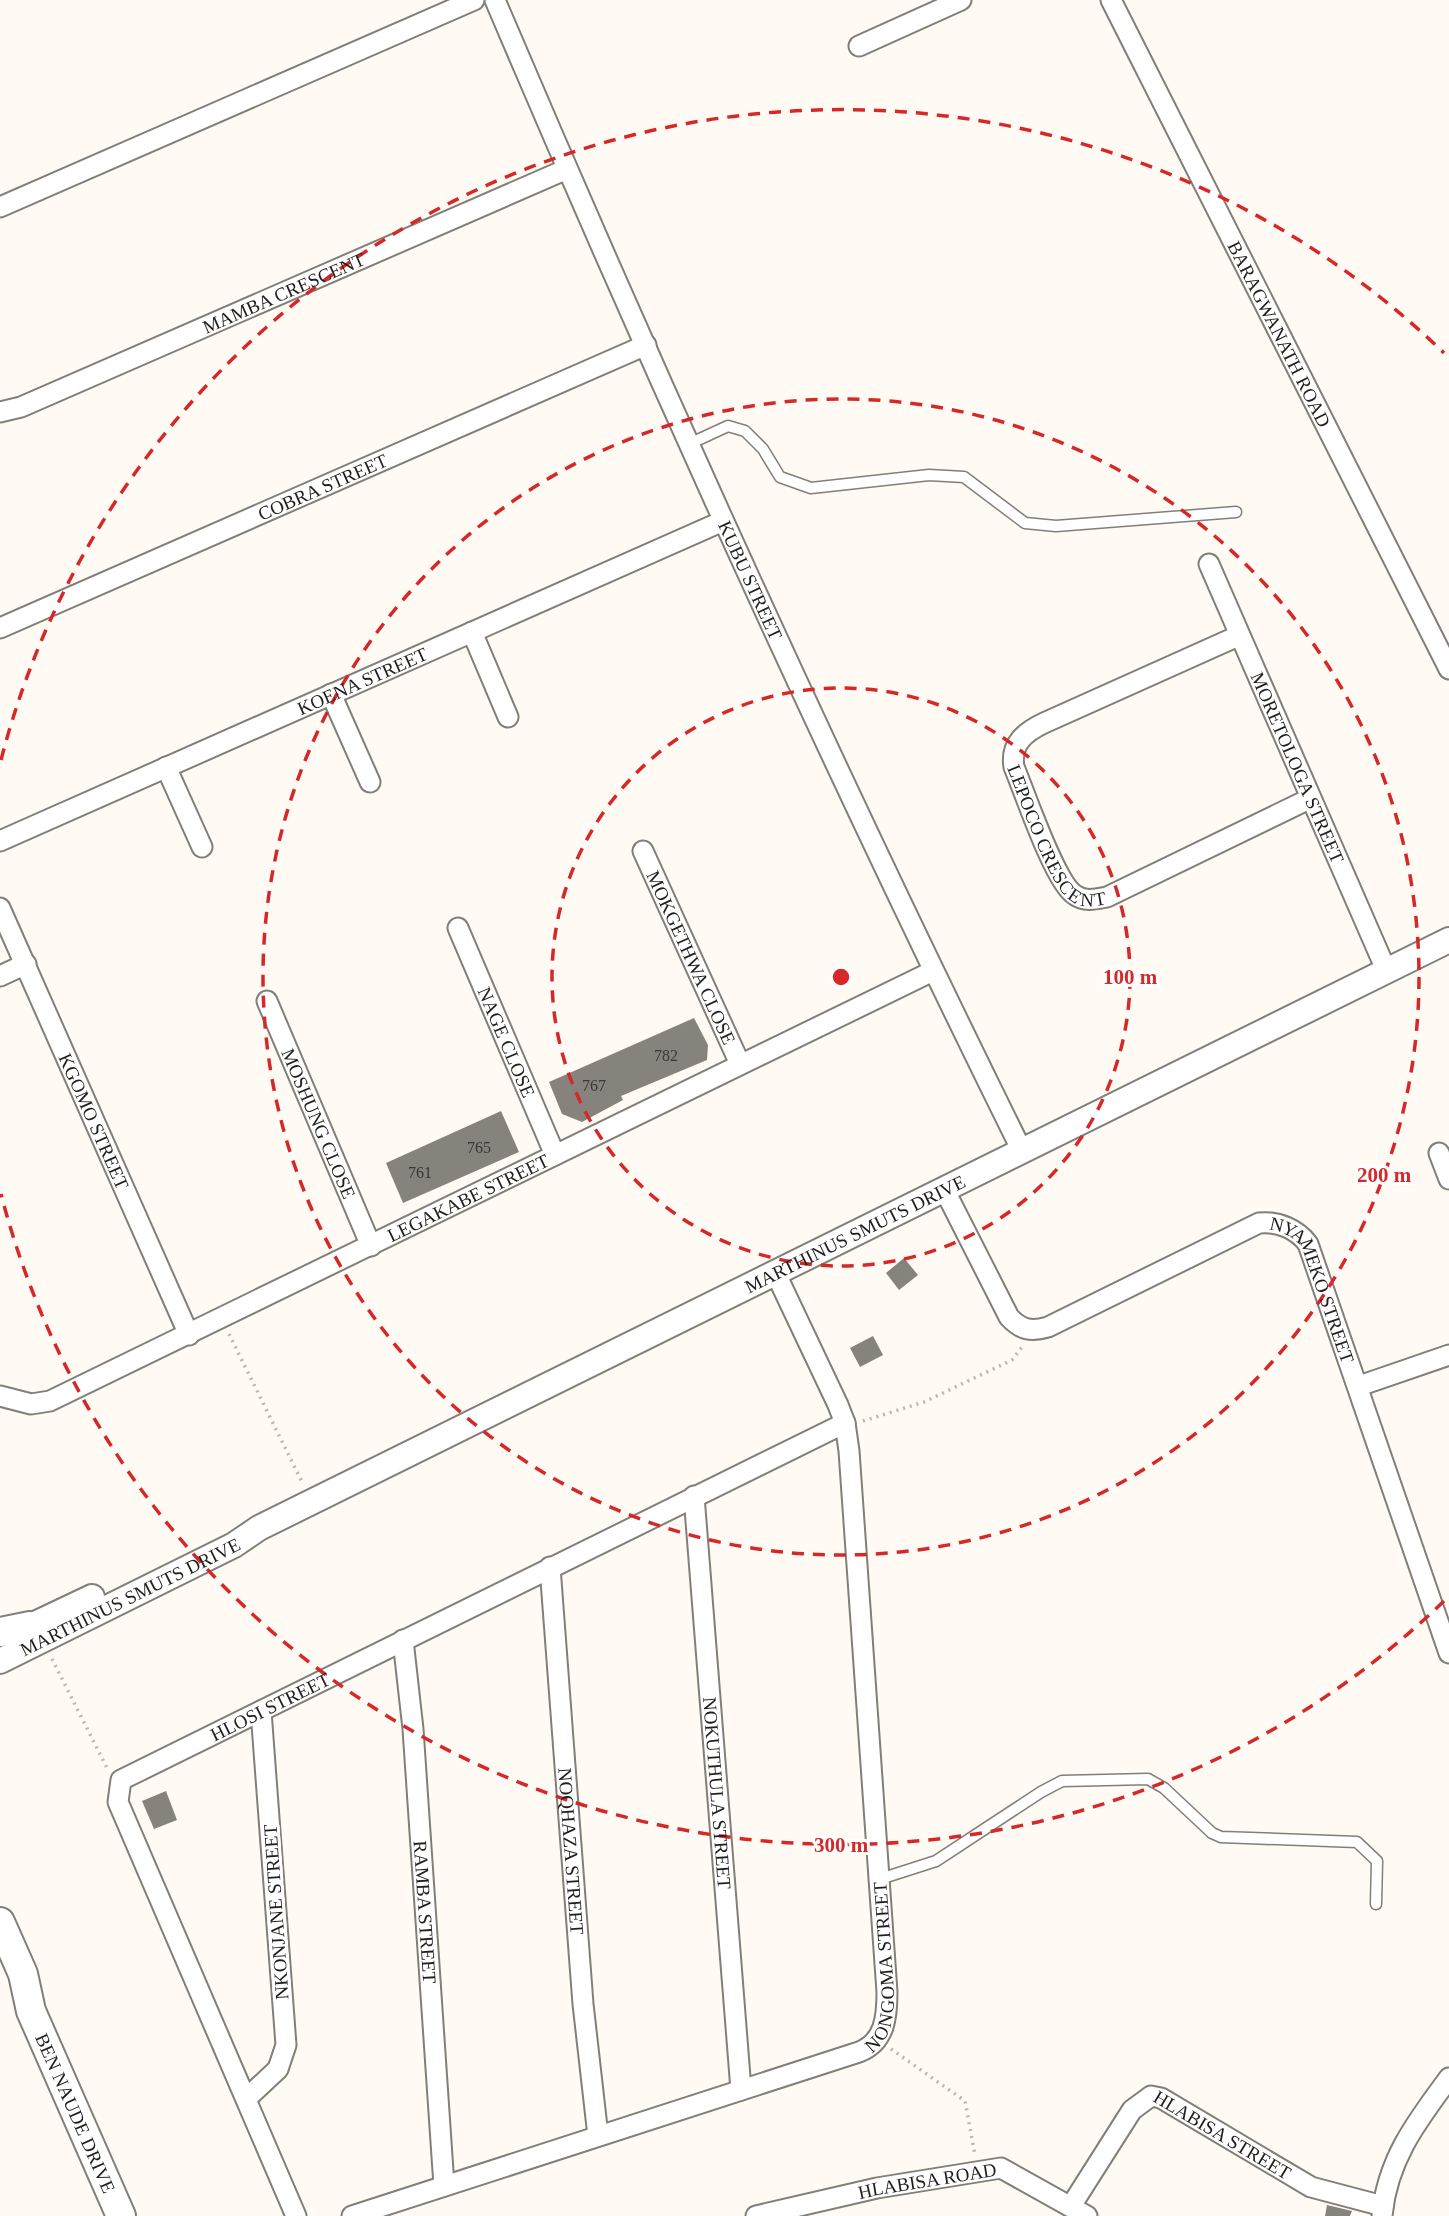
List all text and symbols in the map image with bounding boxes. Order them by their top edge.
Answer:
street label: BARAGWANATH ROAD [1224,237,1335,430]
street label: MAMBA CRESCENT [199,248,368,337]
street label: COBRA STREET [255,449,391,524]
street label: KUBU STREET [715,517,787,643]
street label: KOENA STREET [294,643,431,719]
street label: MORETOLOGA STREET [1247,669,1349,867]
street label: LEPOCO CRESCENT [1004,761,1108,910]
street label: MOKGETHWA CLOSE [643,867,740,1048]
centre of rings [829,965,853,989]
text: 100 m [1103,965,1158,989]
street label: NAGE CLOSE [474,984,540,1100]
street label: MOSHUNG CLOSE [278,1045,360,1202]
house number: 782 [654,1047,678,1064]
street label: KGOMO STREET [55,1050,134,1193]
house number: 767 [582,1077,606,1094]
house number: 765 [467,1139,491,1156]
street label: LEGAKABE STREET [384,1149,552,1246]
text: 200 m [1357,1163,1412,1187]
house number: 761 [408,1164,432,1181]
street label: MARTHINUS SMUTS DRIVE [741,1170,968,1297]
street label: NYAMEKO STREET [1268,1212,1359,1366]
street label: MARTHINUS SMUTS DRIVE [16,1533,243,1660]
street label: HLOSI STREET [207,1668,334,1745]
street label: NOKUTHULA STREET [699,1696,736,1890]
street label: NOQHAZA STREET [555,1767,588,1936]
street label: NKONJANE STREET [259,1823,293,2000]
text: 300 m [814,1833,869,1857]
street label: RAMBA STREET [410,1840,441,1985]
street label: NONGOMA STREET [860,1881,898,2056]
street label: BEN NAUDE DRIVE [32,2030,120,2196]
street label: HLABISA STREET [1150,2086,1295,2183]
street label: HLABISA ROAD [856,2158,998,2203]

